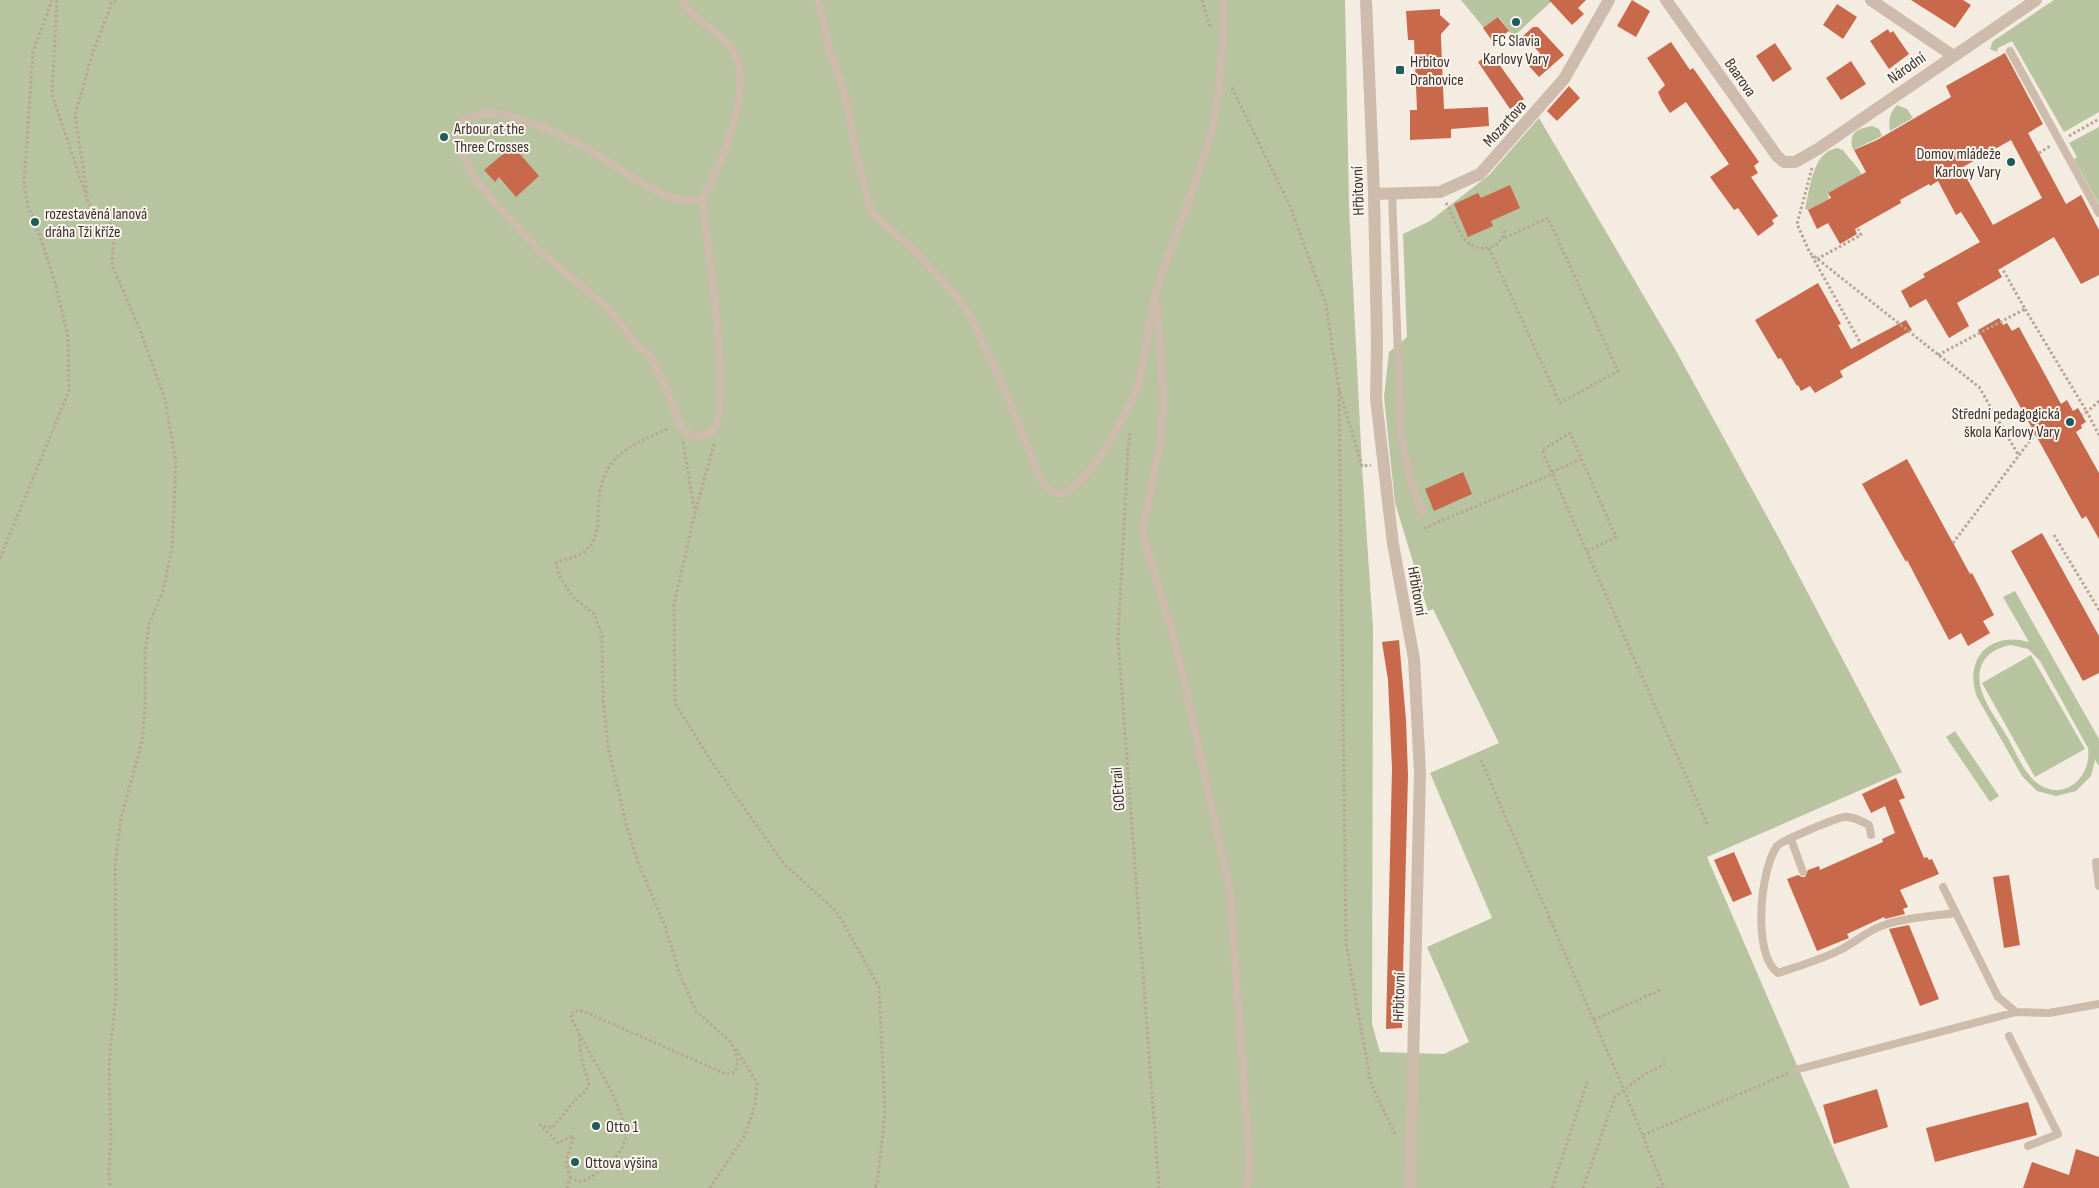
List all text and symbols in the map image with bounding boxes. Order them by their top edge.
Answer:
marker: FC Slavia Karlovy Vary [1510,16,1522,28]
place label: FC Slavia Karlovy Vary [1483,32,1549,69]
street label: Národní [1884,48,1929,88]
place label: Hřbitov Drahovice [1410,53,1464,90]
street label: Baarova [1720,55,1760,101]
marker: Hřbitov Drahovice [1394,64,1406,76]
street label: Mozartova [1479,97,1531,151]
place label: Arbour at the Three Crosses [453,120,529,157]
marker: Arbour at the Three Crosses [438,131,450,143]
place label: Domov mládeže Karlovy Vary [1917,145,2001,182]
marker: Domov mládeže Karlovy Vary [2005,156,2017,168]
street label: Hřbitovní [1348,166,1369,216]
place label: rozestavěná lanová dráha Tži kříže [45,205,147,242]
marker: rozestavěná lanová dráha Tži kříže [29,216,41,228]
place label: Střední pedagogická škola Karlovy Vary [1952,405,2060,442]
marker: Střední pedagogická škola Karlovy Vary [2064,416,2076,428]
street label: Hřbitovní [1403,565,1430,617]
street label: GOEtrail [1107,766,1130,811]
street label: Hřbitovní [1389,972,1410,1022]
place label: Otto 1 [606,1118,639,1137]
marker: Otto 1 [590,1120,602,1132]
place label: Ottova výšina [585,1154,658,1173]
marker: Ottova výšina [569,1156,581,1168]

